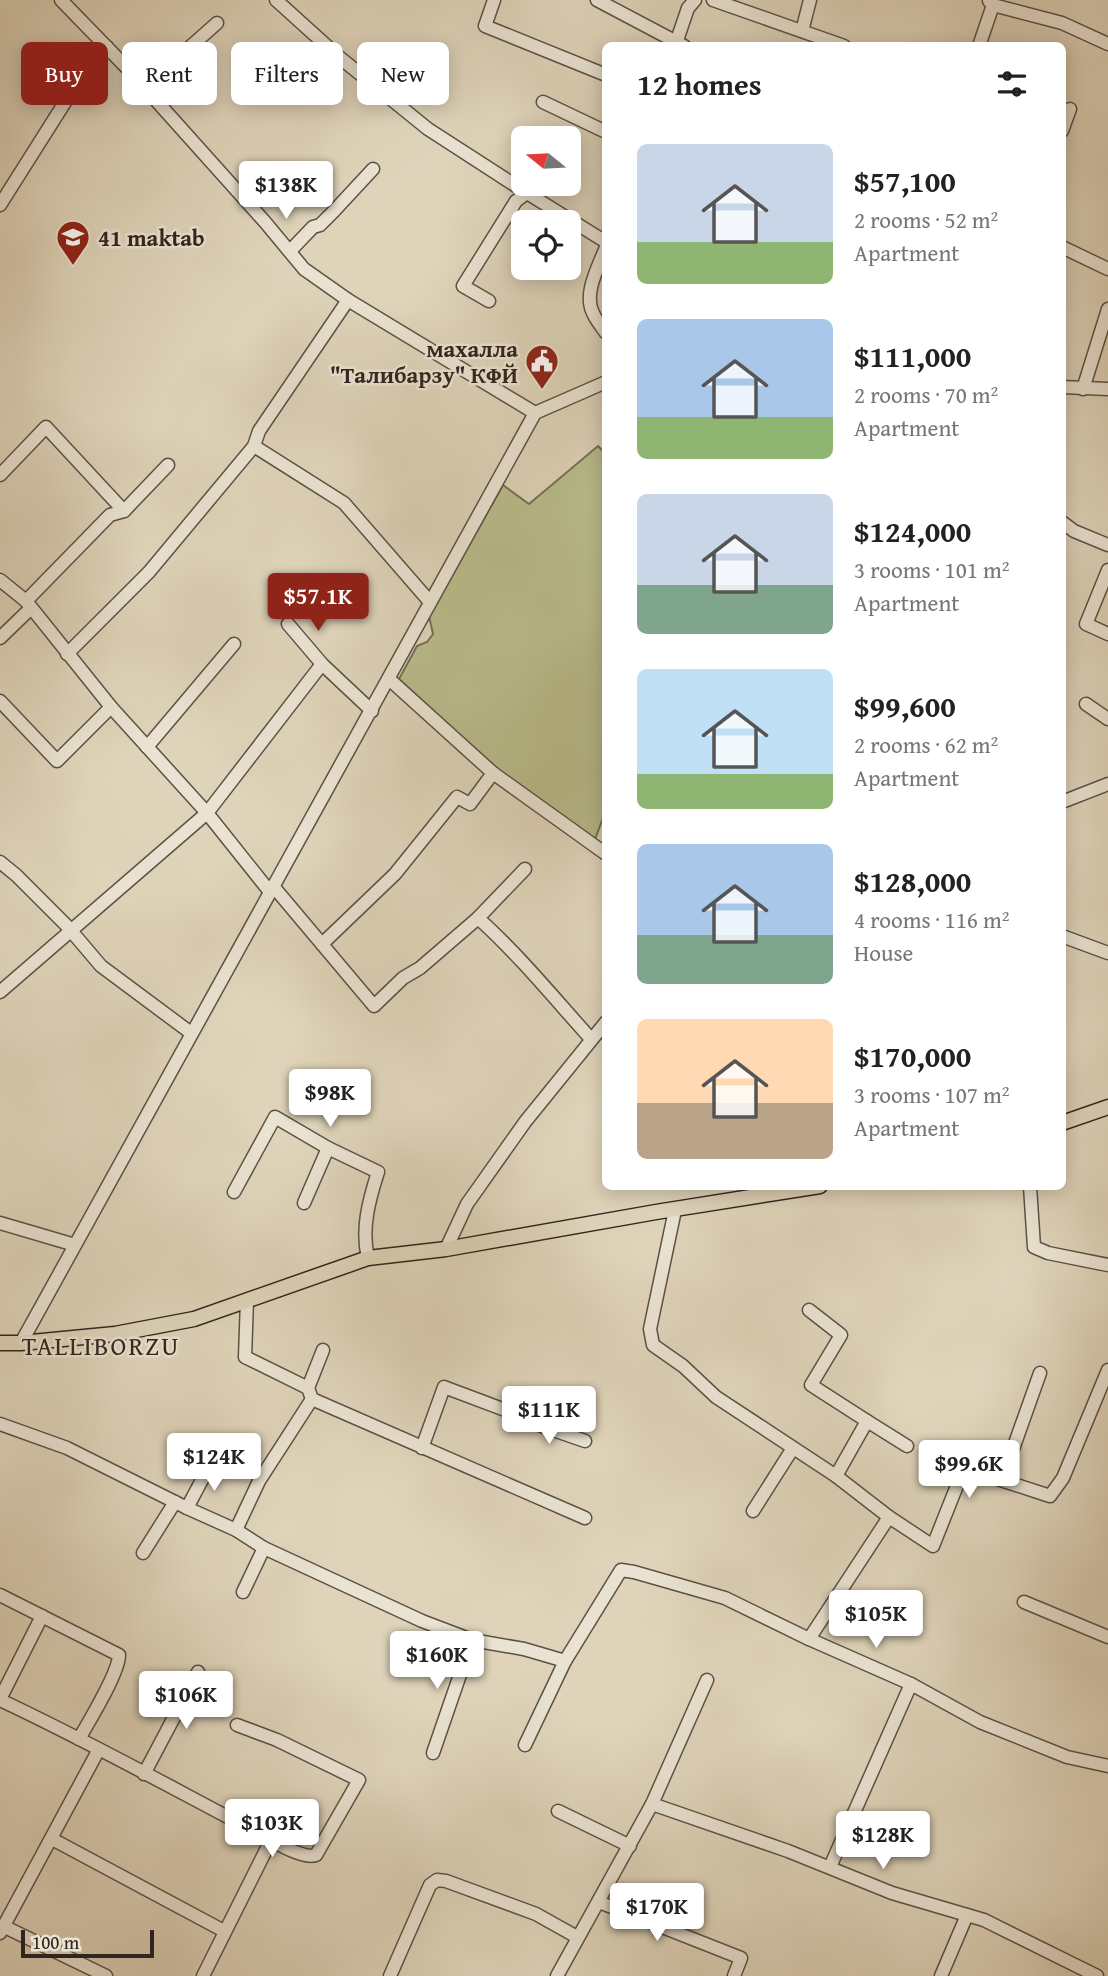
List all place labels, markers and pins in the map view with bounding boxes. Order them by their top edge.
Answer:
pin: $138K [237,162,335,221]
school or university icon: 41 maktab [54,218,92,267]
place label: 41 maktab [98,221,205,254]
place label: махалла "Талибарзу" КФЙ [330,332,518,391]
public building icon: махалла "Талибарзу" КФЙ [523,342,561,391]
pin: $57.1K [261,574,375,633]
pin: $98K [289,1070,371,1129]
pin: $111K [500,1386,598,1446]
pin: $124K [165,1434,263,1493]
pin: $99.6K [912,1440,1026,1500]
pin: $105K [827,1590,925,1650]
pin: $160K [388,1632,486,1691]
pin: $106K [137,1672,235,1731]
pin: $103K [223,1800,321,1859]
pin: $128K [834,1812,932,1871]
pin: $170K [608,1884,706,1943]

